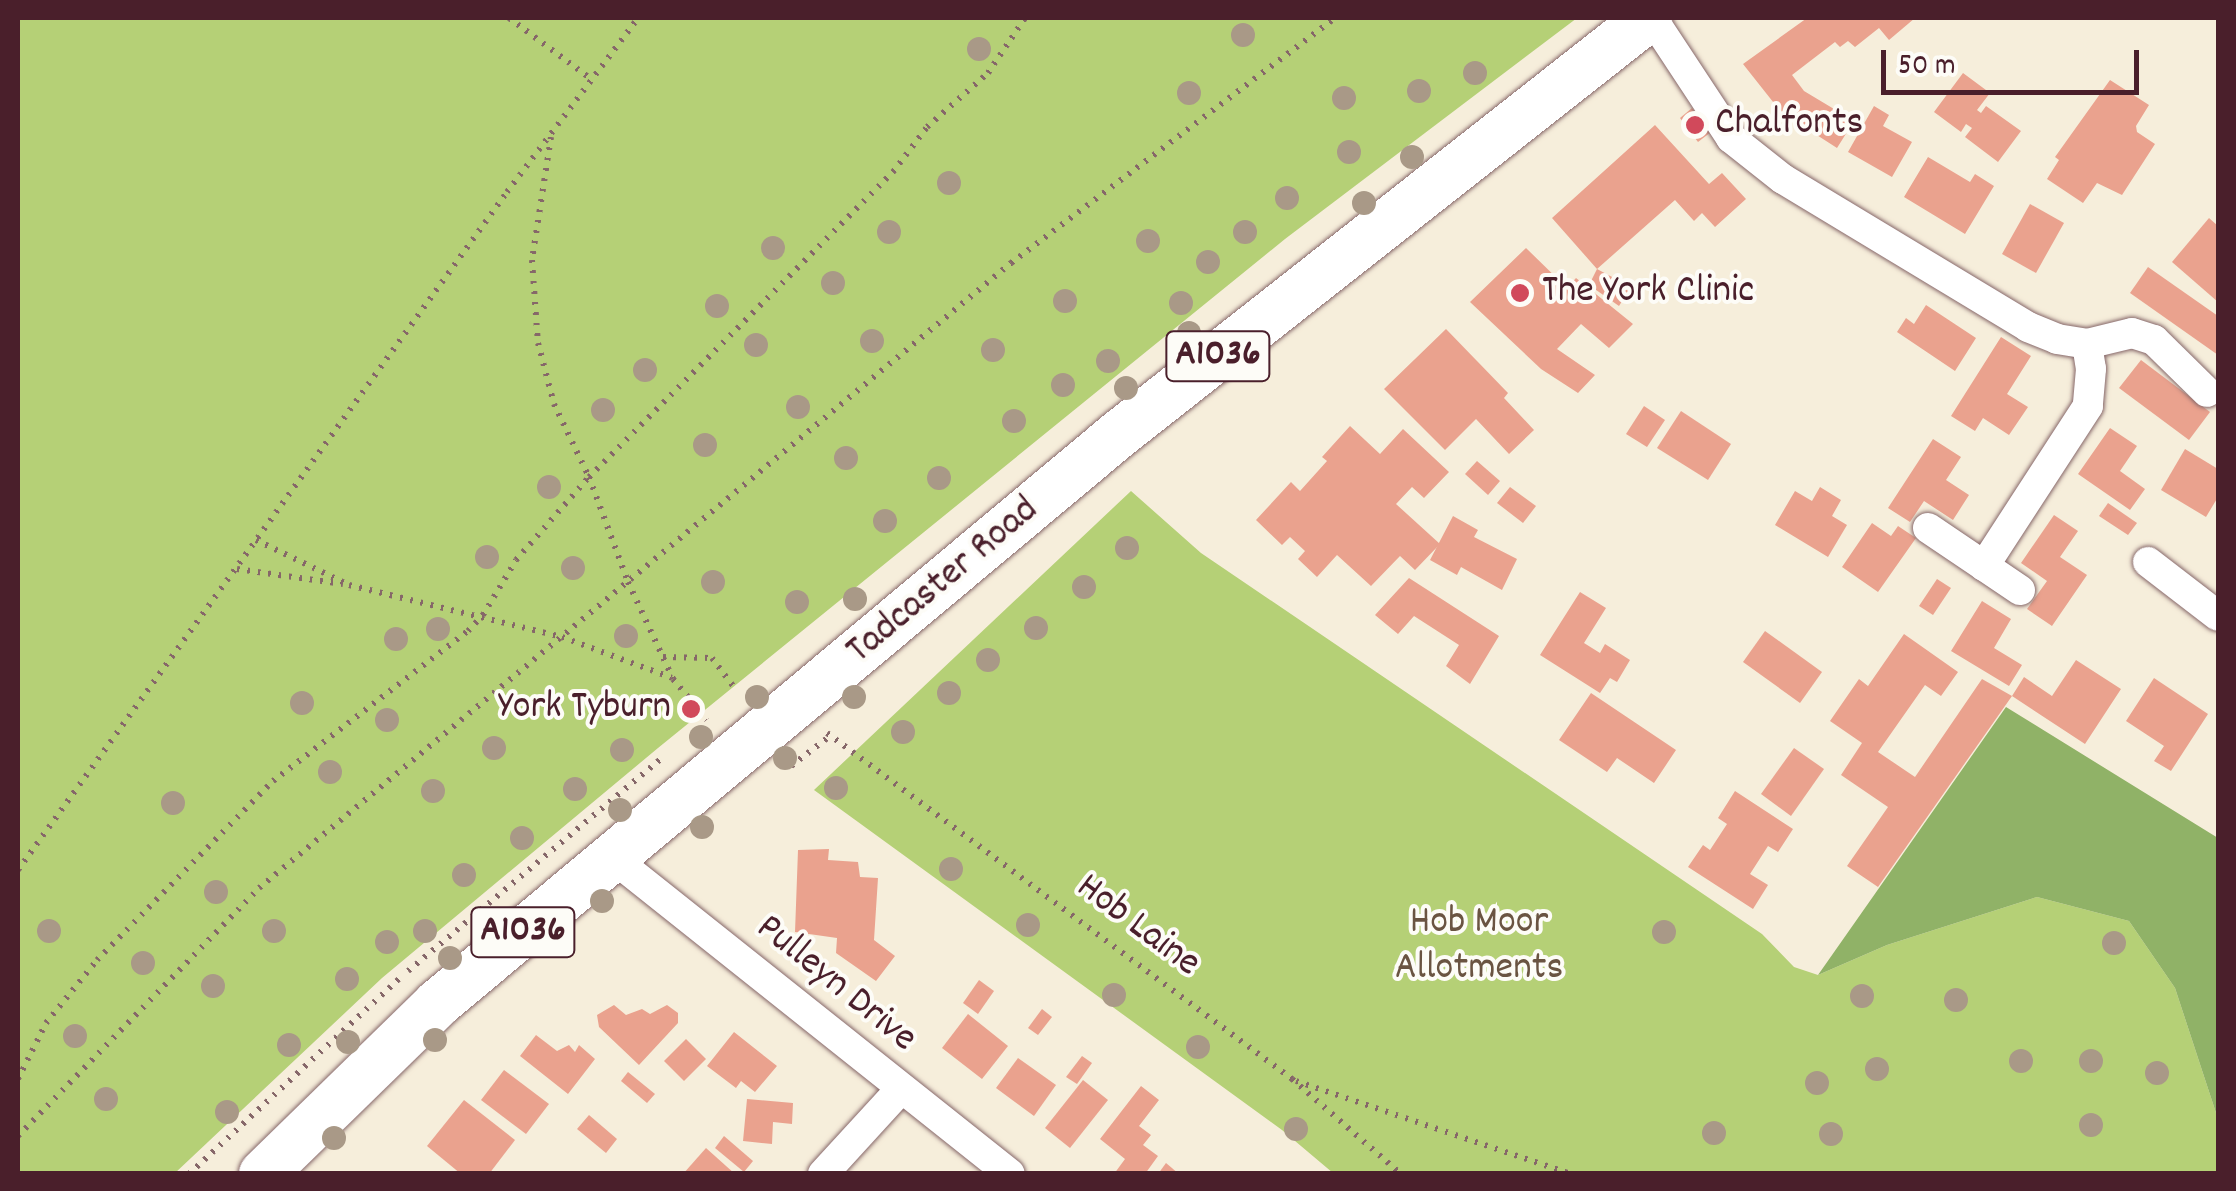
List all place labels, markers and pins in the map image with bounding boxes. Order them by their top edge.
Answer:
place label: Chalfonts [1715,101,1863,149]
marker: Chalfonts [1684,114,1706,136]
place label: The York Clinic [1542,269,1754,317]
marker: The York Clinic [1507,280,1533,306]
place label: York Tyburn [498,685,671,733]
marker: York Tyburn [680,698,702,720]

